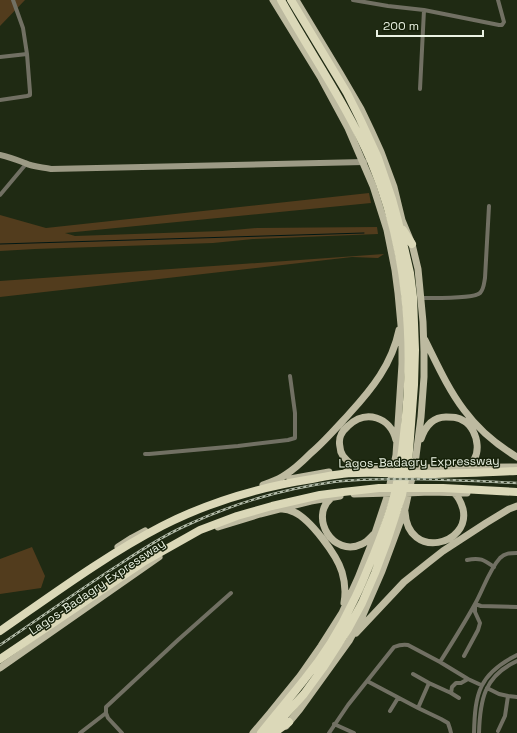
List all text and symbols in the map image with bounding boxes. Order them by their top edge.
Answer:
scale bar [377,12,483,38]
text: 200 m [383,18,419,34]
street label: Lagos-Badagry Expressway [338,453,500,471]
street label: Lagos-Badagry Expressway [26,535,168,639]

